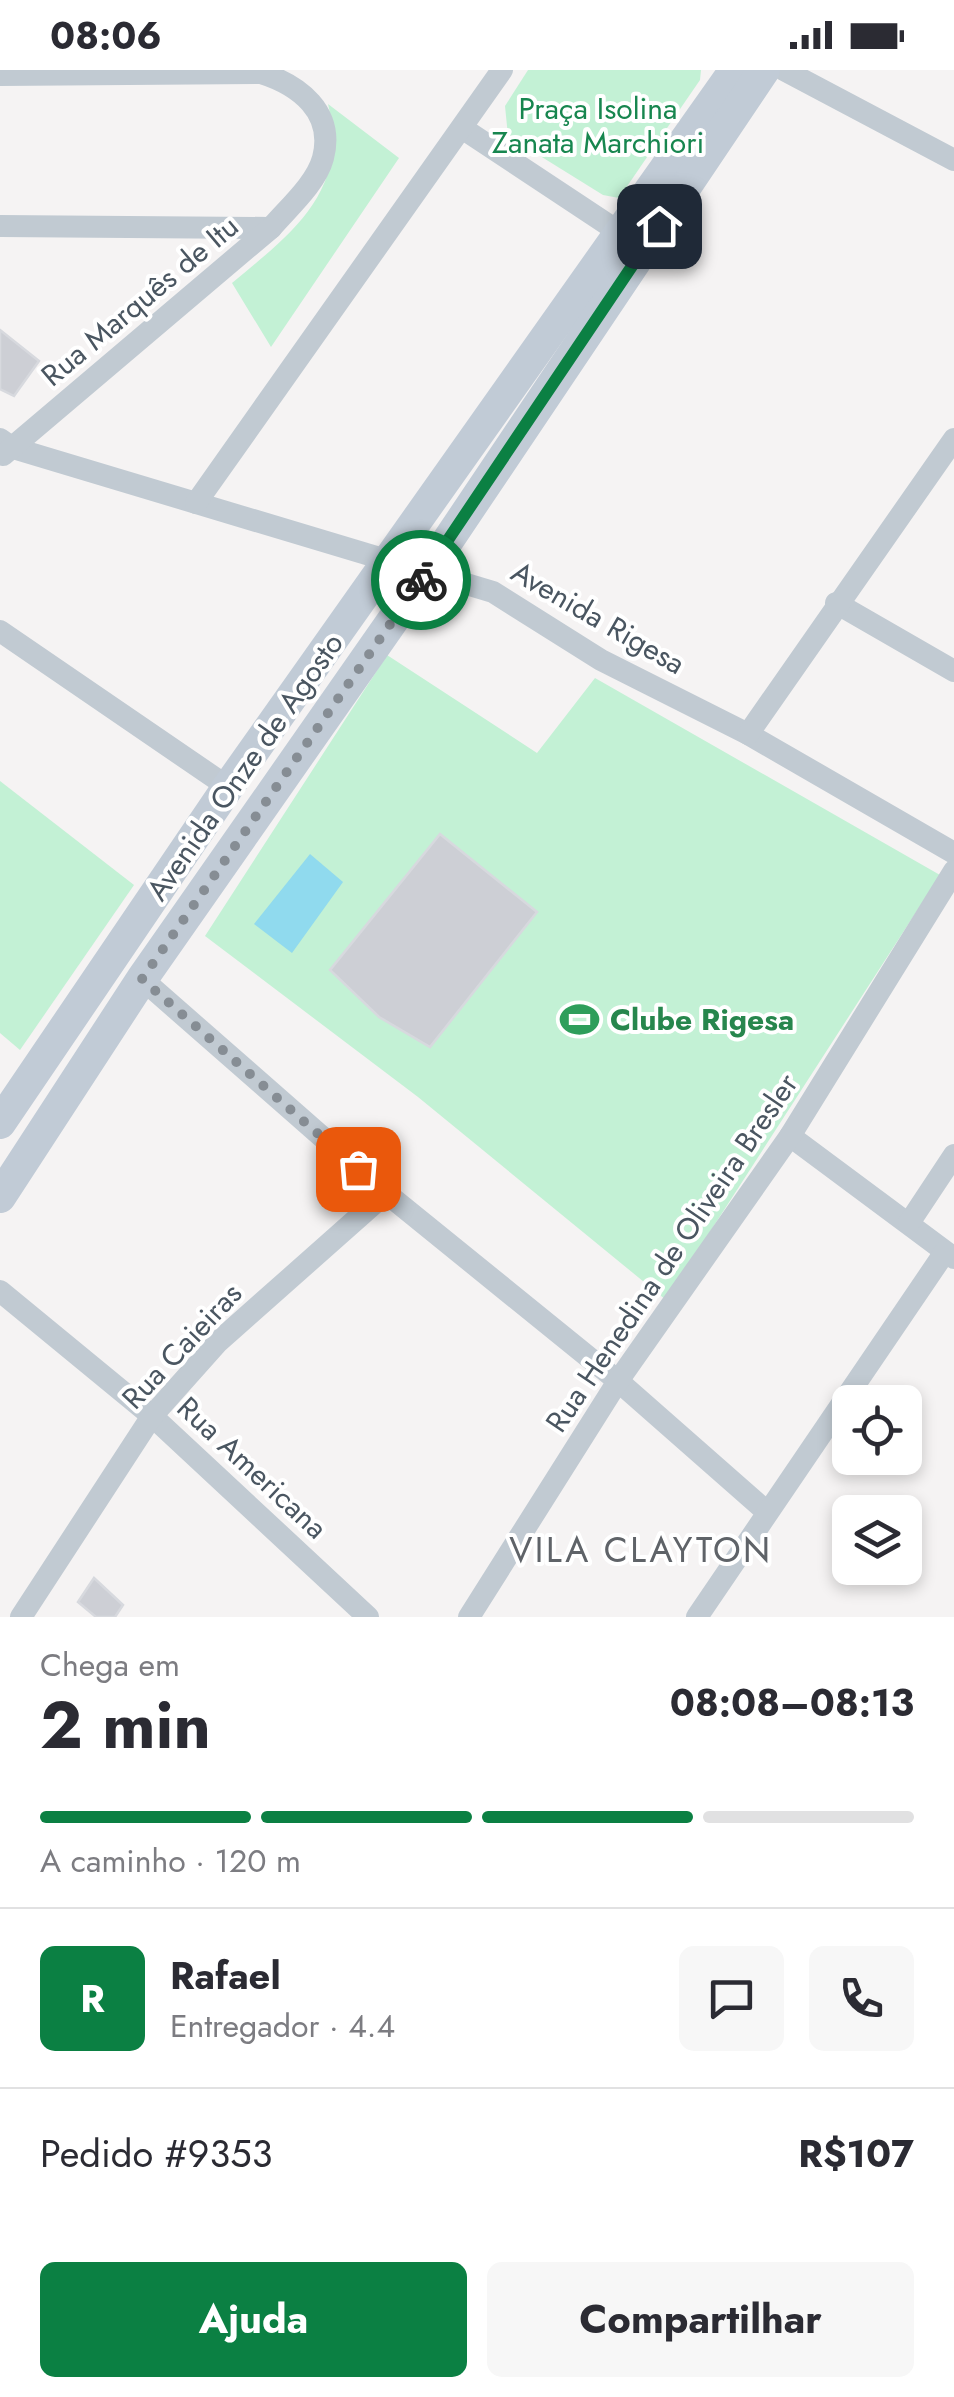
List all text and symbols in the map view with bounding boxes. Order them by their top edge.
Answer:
text: 08:06 [50,8,162,63]
park label: Praça Isolina Zanata Marchiori [492,87,704,164]
pin [617,184,702,269]
icon: home [632,199,687,254]
street label: Rua Marquês de Itu [32,205,248,396]
courier [371,530,471,630]
street label: Avenida Rigesa [503,550,693,685]
icon: bike [394,553,449,608]
street label: Avenida Onze de Agosto [136,624,353,909]
place label: Clube Rigesa [610,998,794,1041]
sports icon: Clube Rigesa [559,999,601,1041]
street label: Rua Henedina de Oliveira Bresler [535,1064,809,1441]
pin [316,1127,401,1212]
icon: bag [331,1142,386,1197]
street label: Rua Caieiras [112,1273,252,1418]
map controls [832,1385,922,1585]
button: locate [832,1385,922,1475]
street label: Rua Americana [168,1387,337,1549]
button: layers [832,1495,922,1585]
district label: VILA CLAYTON [509,1525,773,1575]
text: Chega em [40,1642,180,1688]
text: 08:08–08:13 [670,1675,914,1730]
text: 2 min [40,1678,211,1772]
text: A caminho · 120 m [40,1838,301,1884]
button: chat [679,1946,784,2051]
button: phone [809,1946,914,2051]
text: Rafael [170,1948,281,2003]
text: R [80,1971,105,2026]
text: Entregador · 4.4 [170,2003,395,2049]
text: Pedido #9353 [40,2126,272,2181]
text: R$107 [798,2126,914,2181]
button: Ajuda [40,2262,467,2377]
button: Compartilhar [487,2262,914,2377]

